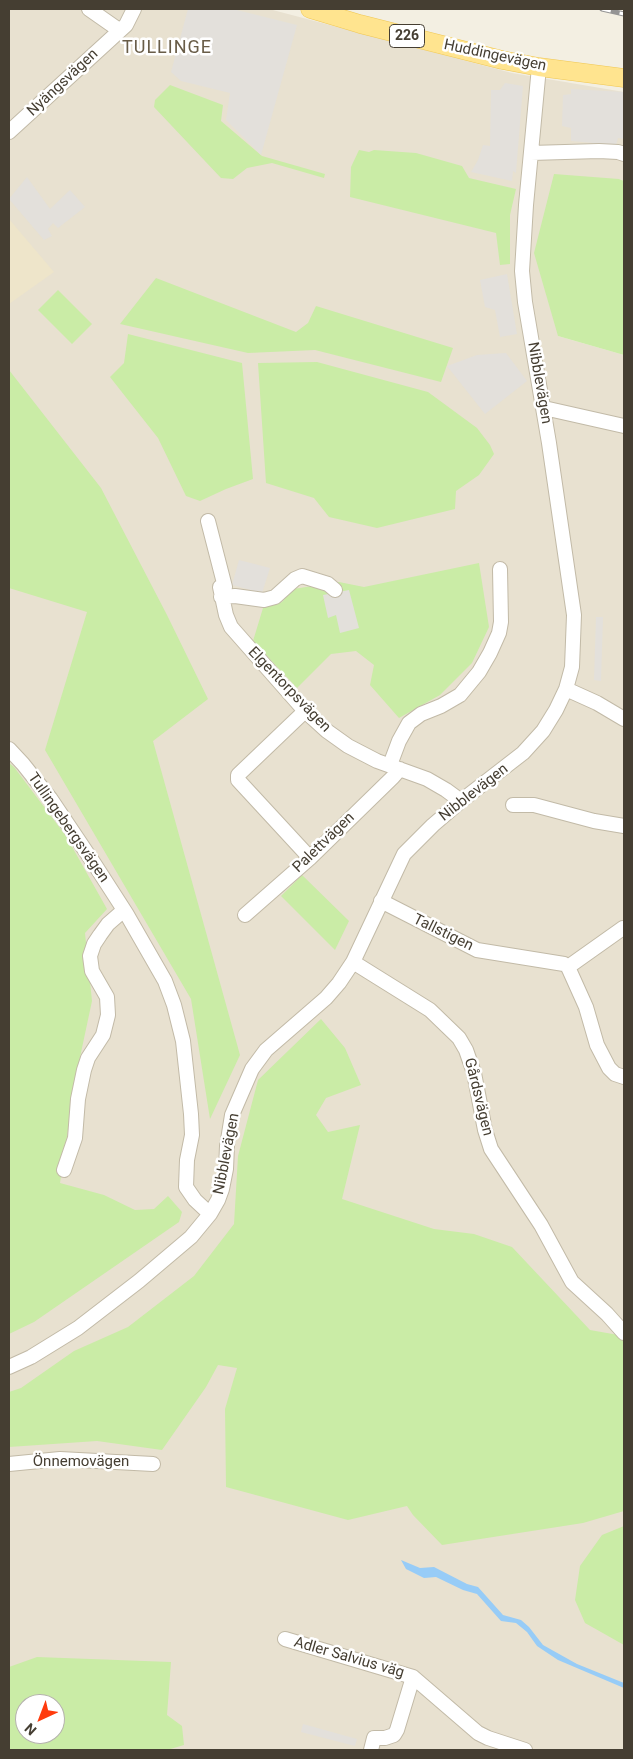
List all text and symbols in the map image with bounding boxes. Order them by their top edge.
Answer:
road number: 226 [390,24,424,48]
street label: Huddingevägen [442,36,548,76]
district label: TULLINGE [121,37,213,59]
street label: Nyängsvägen [24,46,102,120]
street label: Nibblevägen [523,341,555,425]
street label: Elgentorpsvägen [244,644,334,736]
street label: Nibblevägen [436,760,512,826]
street label: Tullingebergsvägen [23,770,113,886]
street label: Palettvägen [289,809,359,877]
street label: Tallstigen [410,911,476,955]
street label: Gårdsvägen [460,1056,496,1138]
street label: Nibblevägen [210,1112,244,1196]
street label: Önnemovägen [33,1453,129,1471]
street label: Adler Salvius väg [292,1634,406,1682]
north arrow [15,1694,65,1744]
text: N [21,1720,40,1738]

